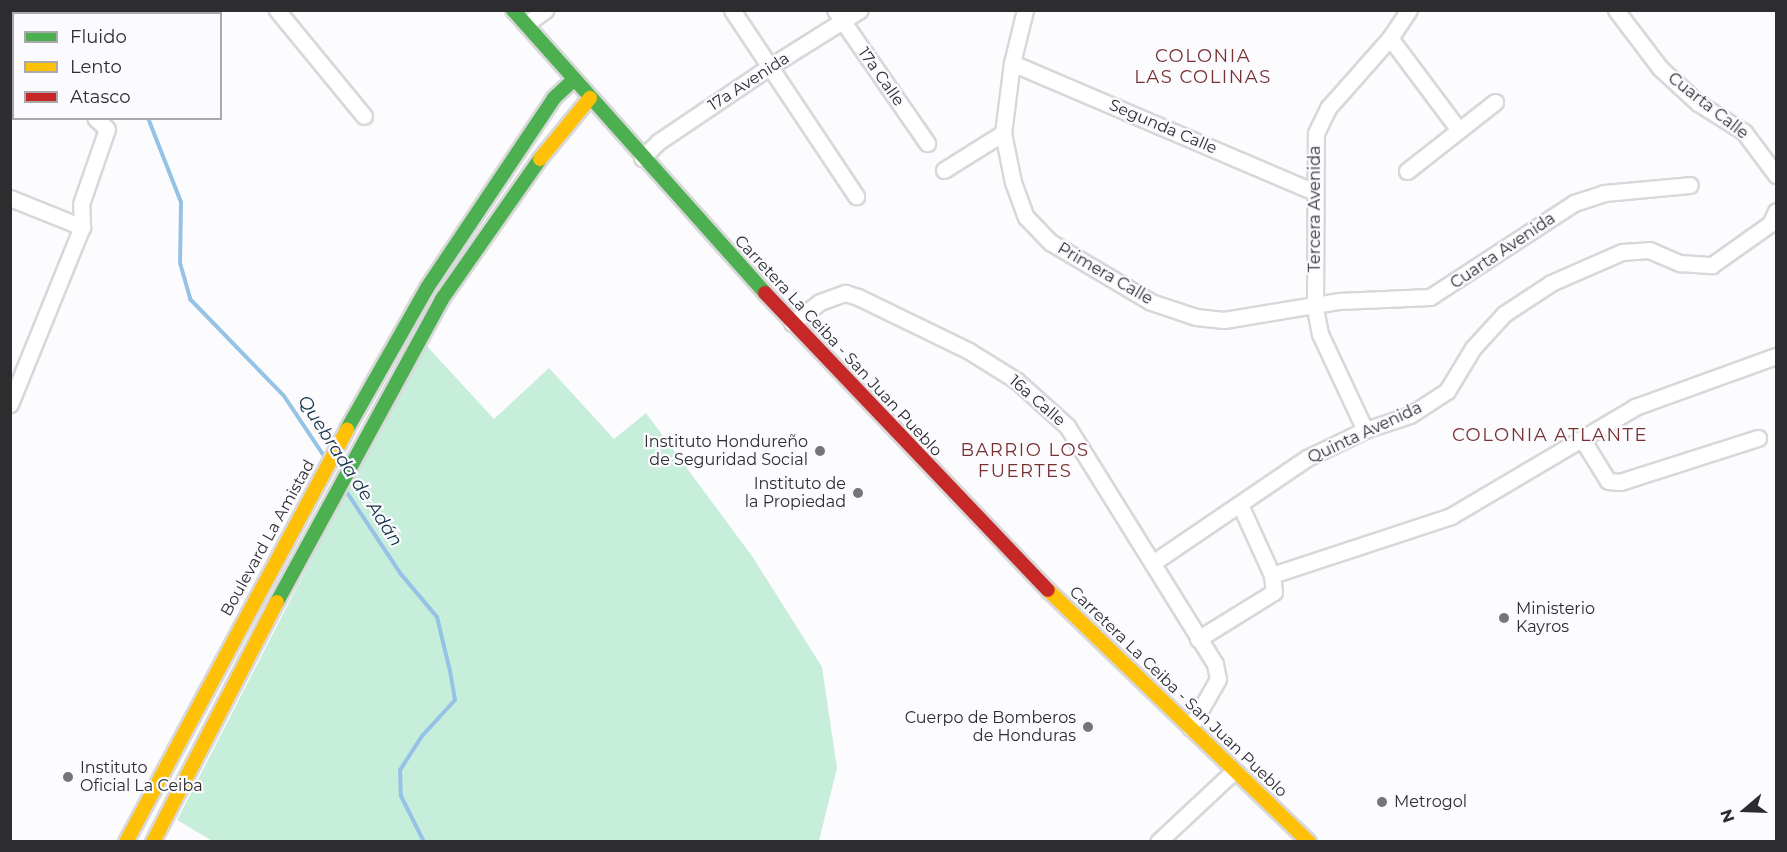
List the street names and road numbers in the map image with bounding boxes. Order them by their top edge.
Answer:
street label: 17a Calle [854,44,908,110]
street label: 17a Avenida [705,49,793,115]
street label: Cuarta Calle [1664,69,1752,143]
street label: Segunda Calle [1106,96,1220,158]
street label: Tercera Avenida [1305,146,1325,272]
street label: Cuarta Avenida [1447,209,1559,293]
street label: Carretera La Ceiba - San Juan Pueblo [730,231,946,461]
street label: Primera Calle [1054,239,1156,309]
street label: 16a Calle [1005,371,1069,431]
street label: Quinta Avenida [1305,398,1425,468]
street label: Boulevard La Amistad [217,456,319,620]
street label: Carretera La Ceiba - San Juan Pueblo [1065,582,1291,802]

